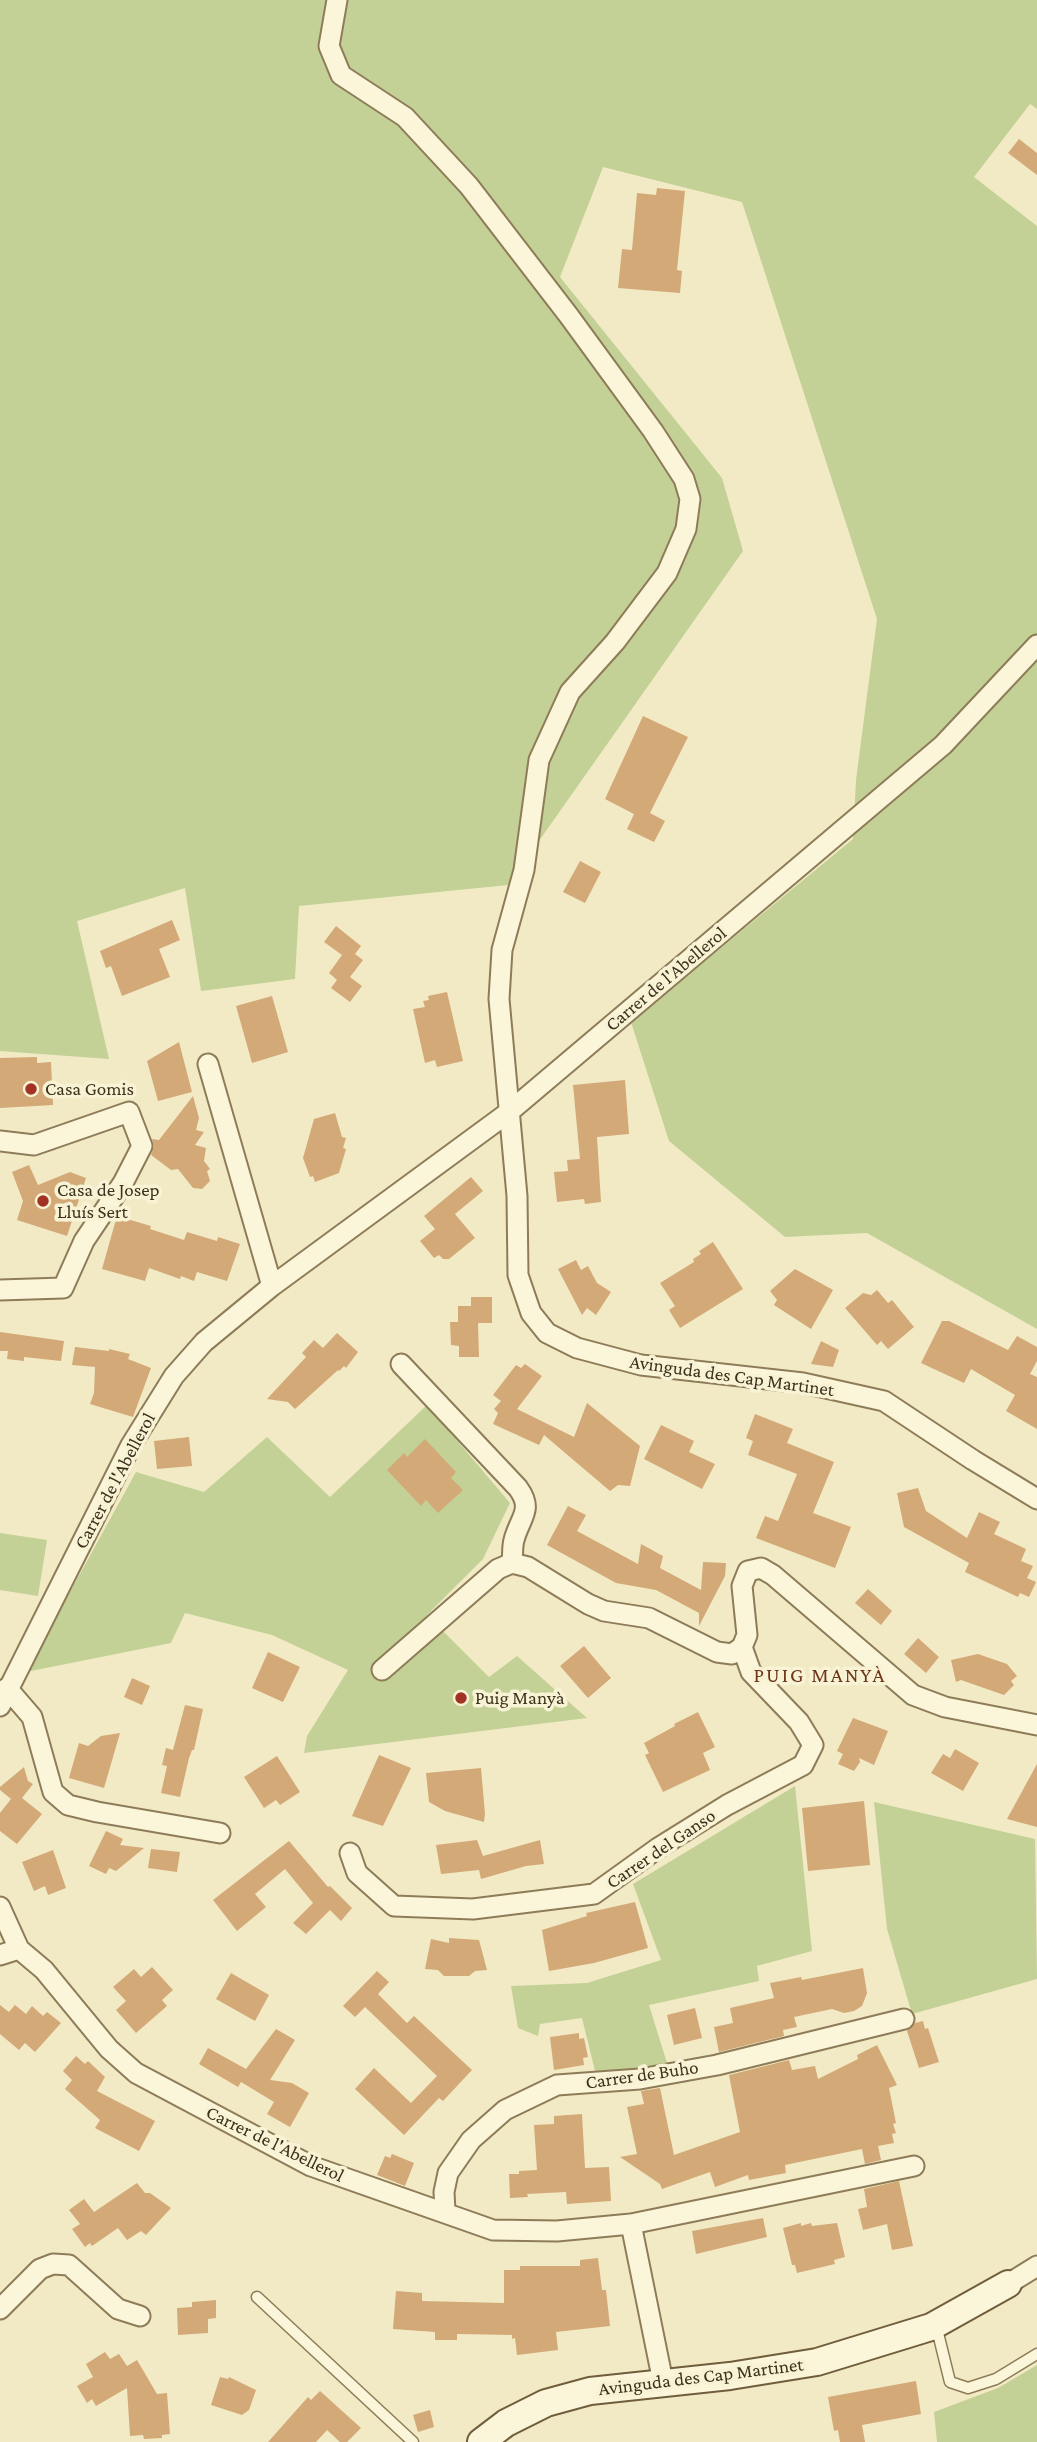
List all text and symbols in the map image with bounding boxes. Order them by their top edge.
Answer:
street label: Carrer de l'Abellerol [601,922,731,1036]
place label: Casa Gomis [45,1078,134,1100]
marker: Casa Gomis [23,1081,39,1097]
place label: Casa de Josep Lluís Sert [57,1179,159,1223]
marker: Casa de Josep Lluís Sert [35,1193,51,1209]
street label: Avinguda des Cap Martinet [628,1350,836,1402]
street label: Carrer de l'Abellerol [70,1409,160,1553]
district label: PUIG MANYÀ [755,1663,885,1689]
place label: Puig Manyà [475,1687,564,1709]
marker: Puig Manyà [453,1690,469,1706]
street label: Carrer del Ganso [602,1804,720,1894]
street label: Carrer de Buho [584,2056,700,2094]
street label: Carrer de l'Abellerol [202,2101,348,2187]
street label: Avinguda des Cap Martinet [597,2353,805,2401]

